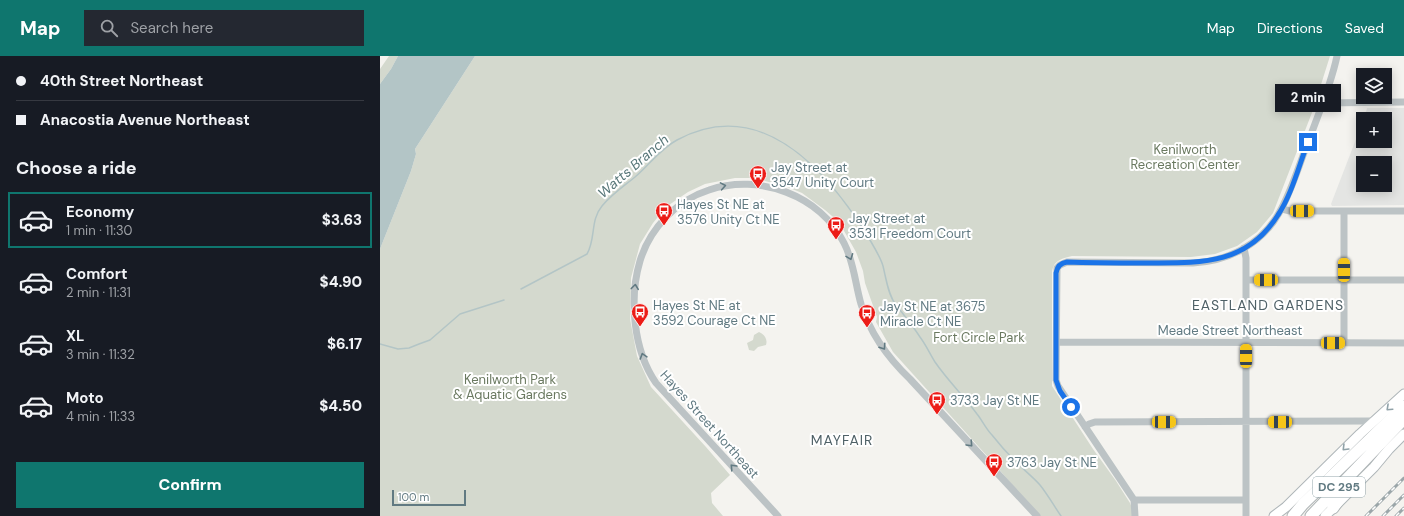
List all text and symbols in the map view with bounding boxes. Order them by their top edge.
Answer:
search box [84,10,364,46]
text: Map [20,16,60,41]
icon: search [98,17,120,39]
text: Search here [130,18,213,38]
text: Map [1207,19,1235,37]
text: Directions [1257,19,1323,37]
text: Saved [1345,19,1384,37]
map controls [1356,68,1392,192]
button: layers [1356,68,1392,104]
text: 40th Street Northeast [40,71,203,91]
callout: 2 min [1275,84,1341,112]
text: 2 min [1291,89,1325,106]
text: Anacostia Avenue Northeast [40,110,250,130]
button: + [1356,112,1392,148]
water label: Watts Branch [594,130,672,202]
route end [1299,133,1317,151]
park label: Kenilworth Recreation Center [1130,141,1240,173]
text: Choose a ride [16,156,137,180]
button: − [1356,156,1392,192]
place label: Jay Street at 3547 Unity Court [771,159,874,191]
bus stop icon: Jay Street at 3547 Unity Court [748,164,768,189]
one-way arrow [720,183,726,191]
place label: Hayes St NE at 3576 Unity Ct NE [677,196,780,228]
bus stop icon: Hayes St NE at 3576 Unity Ct NE [654,201,674,226]
icon: car [18,202,54,238]
text: Economy [66,202,134,222]
car [1290,205,1314,217]
text: $3.63 [322,210,362,230]
place label: Jay Street at 3531 Freedom Court [849,210,971,242]
bus stop icon: Jay Street at 3531 Freedom Court [826,215,846,240]
text: 1 min · 11:30 [66,222,132,239]
one-way arrow [845,253,853,260]
car [1338,258,1350,282]
icon: car [18,264,54,300]
text: Comfort [66,264,127,284]
text: $4.90 [320,272,362,292]
car [1254,274,1278,286]
text: 2 min · 11:31 [66,284,131,301]
one-way arrow [630,284,639,290]
district label: EASTLAND GARDENS [1192,296,1344,314]
place label: Hayes St NE at 3592 Courage Ct NE [653,297,776,329]
place label: Jay St NE at 3675 Miracle Ct NE [880,298,985,330]
bus stop icon: Hayes St NE at 3592 Courage Ct NE [630,302,650,327]
bus stop icon: Jay St NE at 3675 Miracle Ct NE [857,303,877,328]
street label: Meade Street Northeast [1158,322,1302,339]
icon: car [18,326,54,362]
text: XL [66,326,84,346]
park label: Fort Circle Park [933,329,1025,346]
text: $6.17 [327,334,362,354]
car [1321,337,1345,349]
one-way arrow [878,343,885,350]
car [1240,344,1252,368]
text: 3 min · 11:32 [66,346,135,363]
one-way arrow [639,352,648,359]
street label: Hayes Street Northeast [657,367,763,482]
park label: Kenilworth Park & Aquatic Gardens [453,371,567,403]
icon: car [18,388,54,424]
text: Moto [66,388,104,408]
bus stop icon: 3733 Jay St NE [927,390,947,415]
place label: 3733 Jay St NE [950,392,1039,409]
text: $4.50 [319,396,362,416]
route start [1062,398,1080,416]
one-way arrow [1386,403,1394,410]
text: 4 min · 11:33 [66,408,135,425]
car [1152,416,1176,428]
car [1268,416,1292,428]
district label: MAYFAIR [811,431,873,449]
one-way arrow [965,439,973,447]
one-way arrow [1342,443,1350,451]
bus stop icon: 3763 Jay St NE [984,452,1004,477]
place label: 3763 Jay St NE [1007,454,1097,471]
button: Confirm [16,462,364,508]
one-way arrow [730,464,737,471]
road number: DC 295 [1313,477,1365,497]
scale bar [392,488,466,507]
text: 100 m [398,490,429,504]

